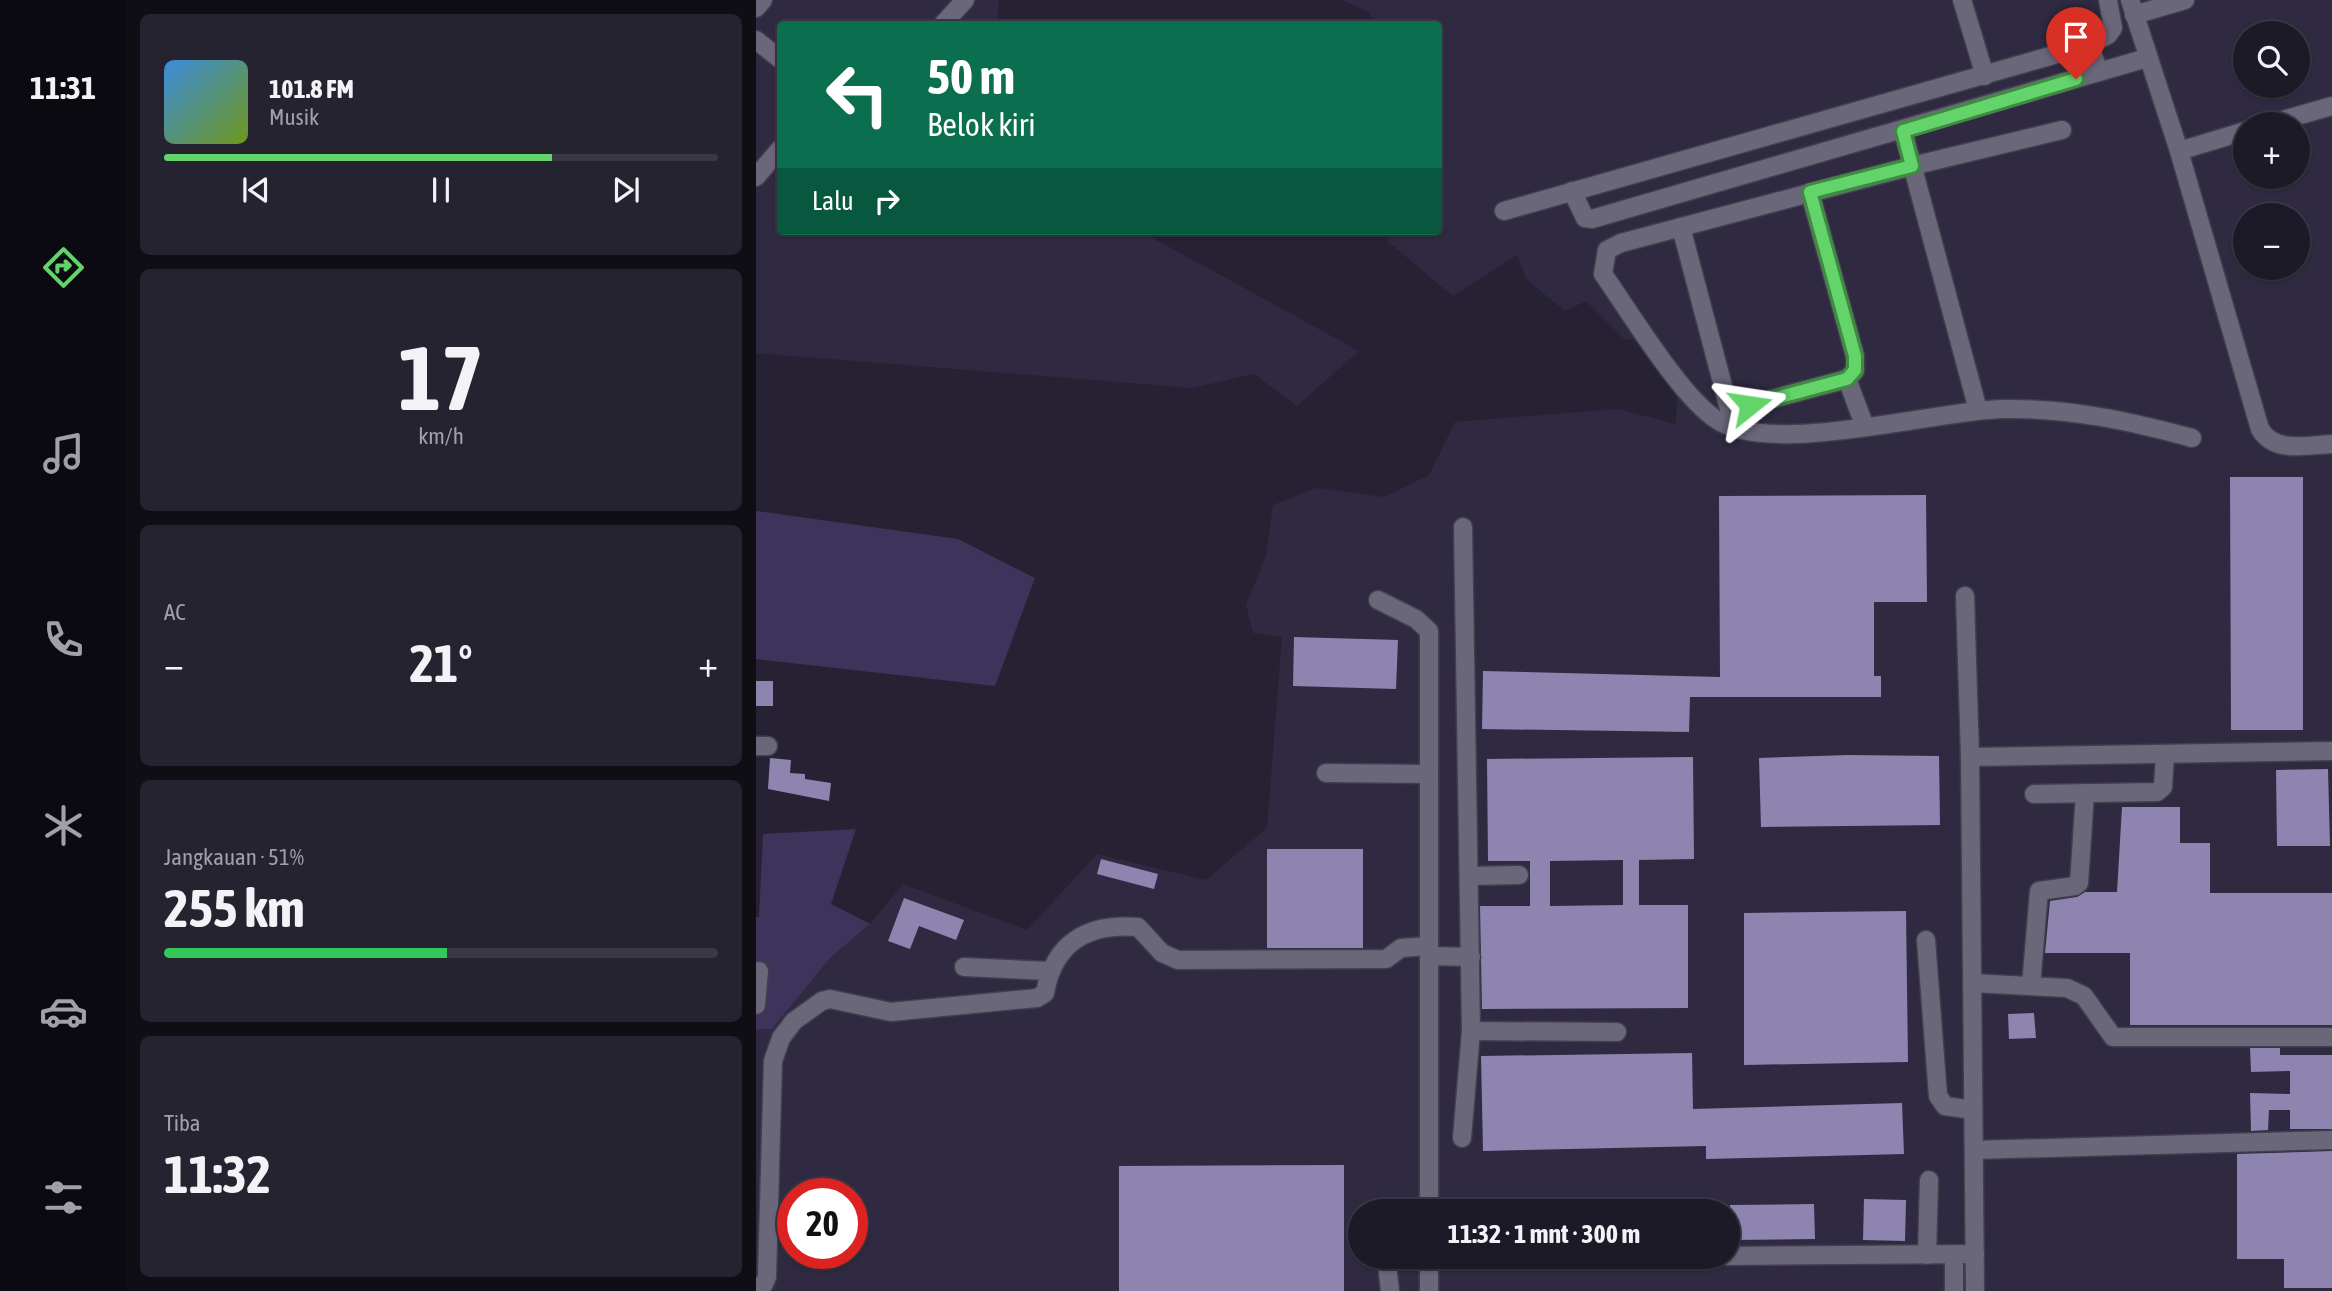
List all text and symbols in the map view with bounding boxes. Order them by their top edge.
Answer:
pin [2046,7,2106,79]
icon: arrive [2057,18,2095,56]
map controls [2233,21,2310,280]
button: search [2233,21,2310,98]
text: 50 m [927,48,1015,104]
icon: left [812,49,903,140]
text: 11:31 [30,69,96,106]
text: 101.8 FM [269,74,354,104]
text: Musik [269,104,319,130]
text: Belok kiri [927,106,1036,143]
button: + [2233,112,2310,189]
icon: previous [237,171,275,209]
icon: pause [422,171,460,209]
icon: next [607,171,645,209]
icon: right [868,182,906,220]
text: Lalu [812,186,854,216]
button: − [2233,203,2310,280]
icon: directions [39,243,88,292]
text: 17 [398,325,484,429]
position arrow [1713,368,1787,442]
text: km/h [418,423,464,449]
icon: music [39,429,88,478]
text: AC [164,599,186,625]
icon: phone [39,615,88,664]
text: 21° [409,633,473,693]
text: − [164,642,184,685]
text: + [698,642,718,685]
icon: climate [39,801,88,850]
text: Jangkauan · 51% [164,844,304,870]
text: 255 km [164,878,305,938]
icon: car [39,987,88,1036]
text: Tiba [164,1110,201,1136]
text: 11:32 [164,1144,271,1204]
icon: filters [39,1173,88,1222]
speed limit sign: 20 [777,1178,868,1269]
text: 11:32 · 1 mnt · 300 m [1448,1219,1640,1249]

